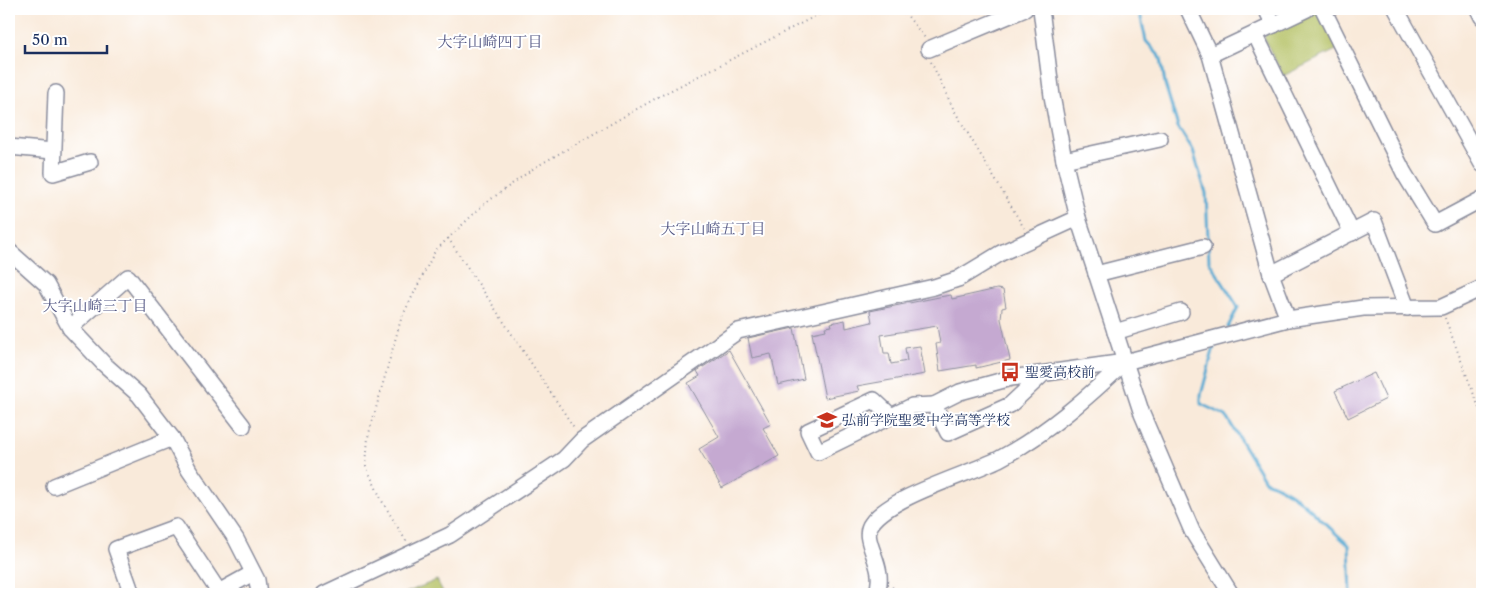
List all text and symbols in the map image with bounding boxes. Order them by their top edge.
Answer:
scale bar [25,22,108,54]
text: 50 m [32,30,68,49]
district label: 大字山崎四丁目 [437,32,543,51]
district label: 大字山崎五丁目 [660,219,766,238]
district label: 大字山崎三丁目 [42,296,148,315]
bus stop icon: 聖愛高校前 [999,361,1021,383]
place label: 聖愛高校前 [1025,363,1095,381]
school or university icon: 弘前学院聖愛中学高等学校 [816,409,838,431]
place label: 弘前学院聖愛中学高等学校 [842,411,1010,429]

